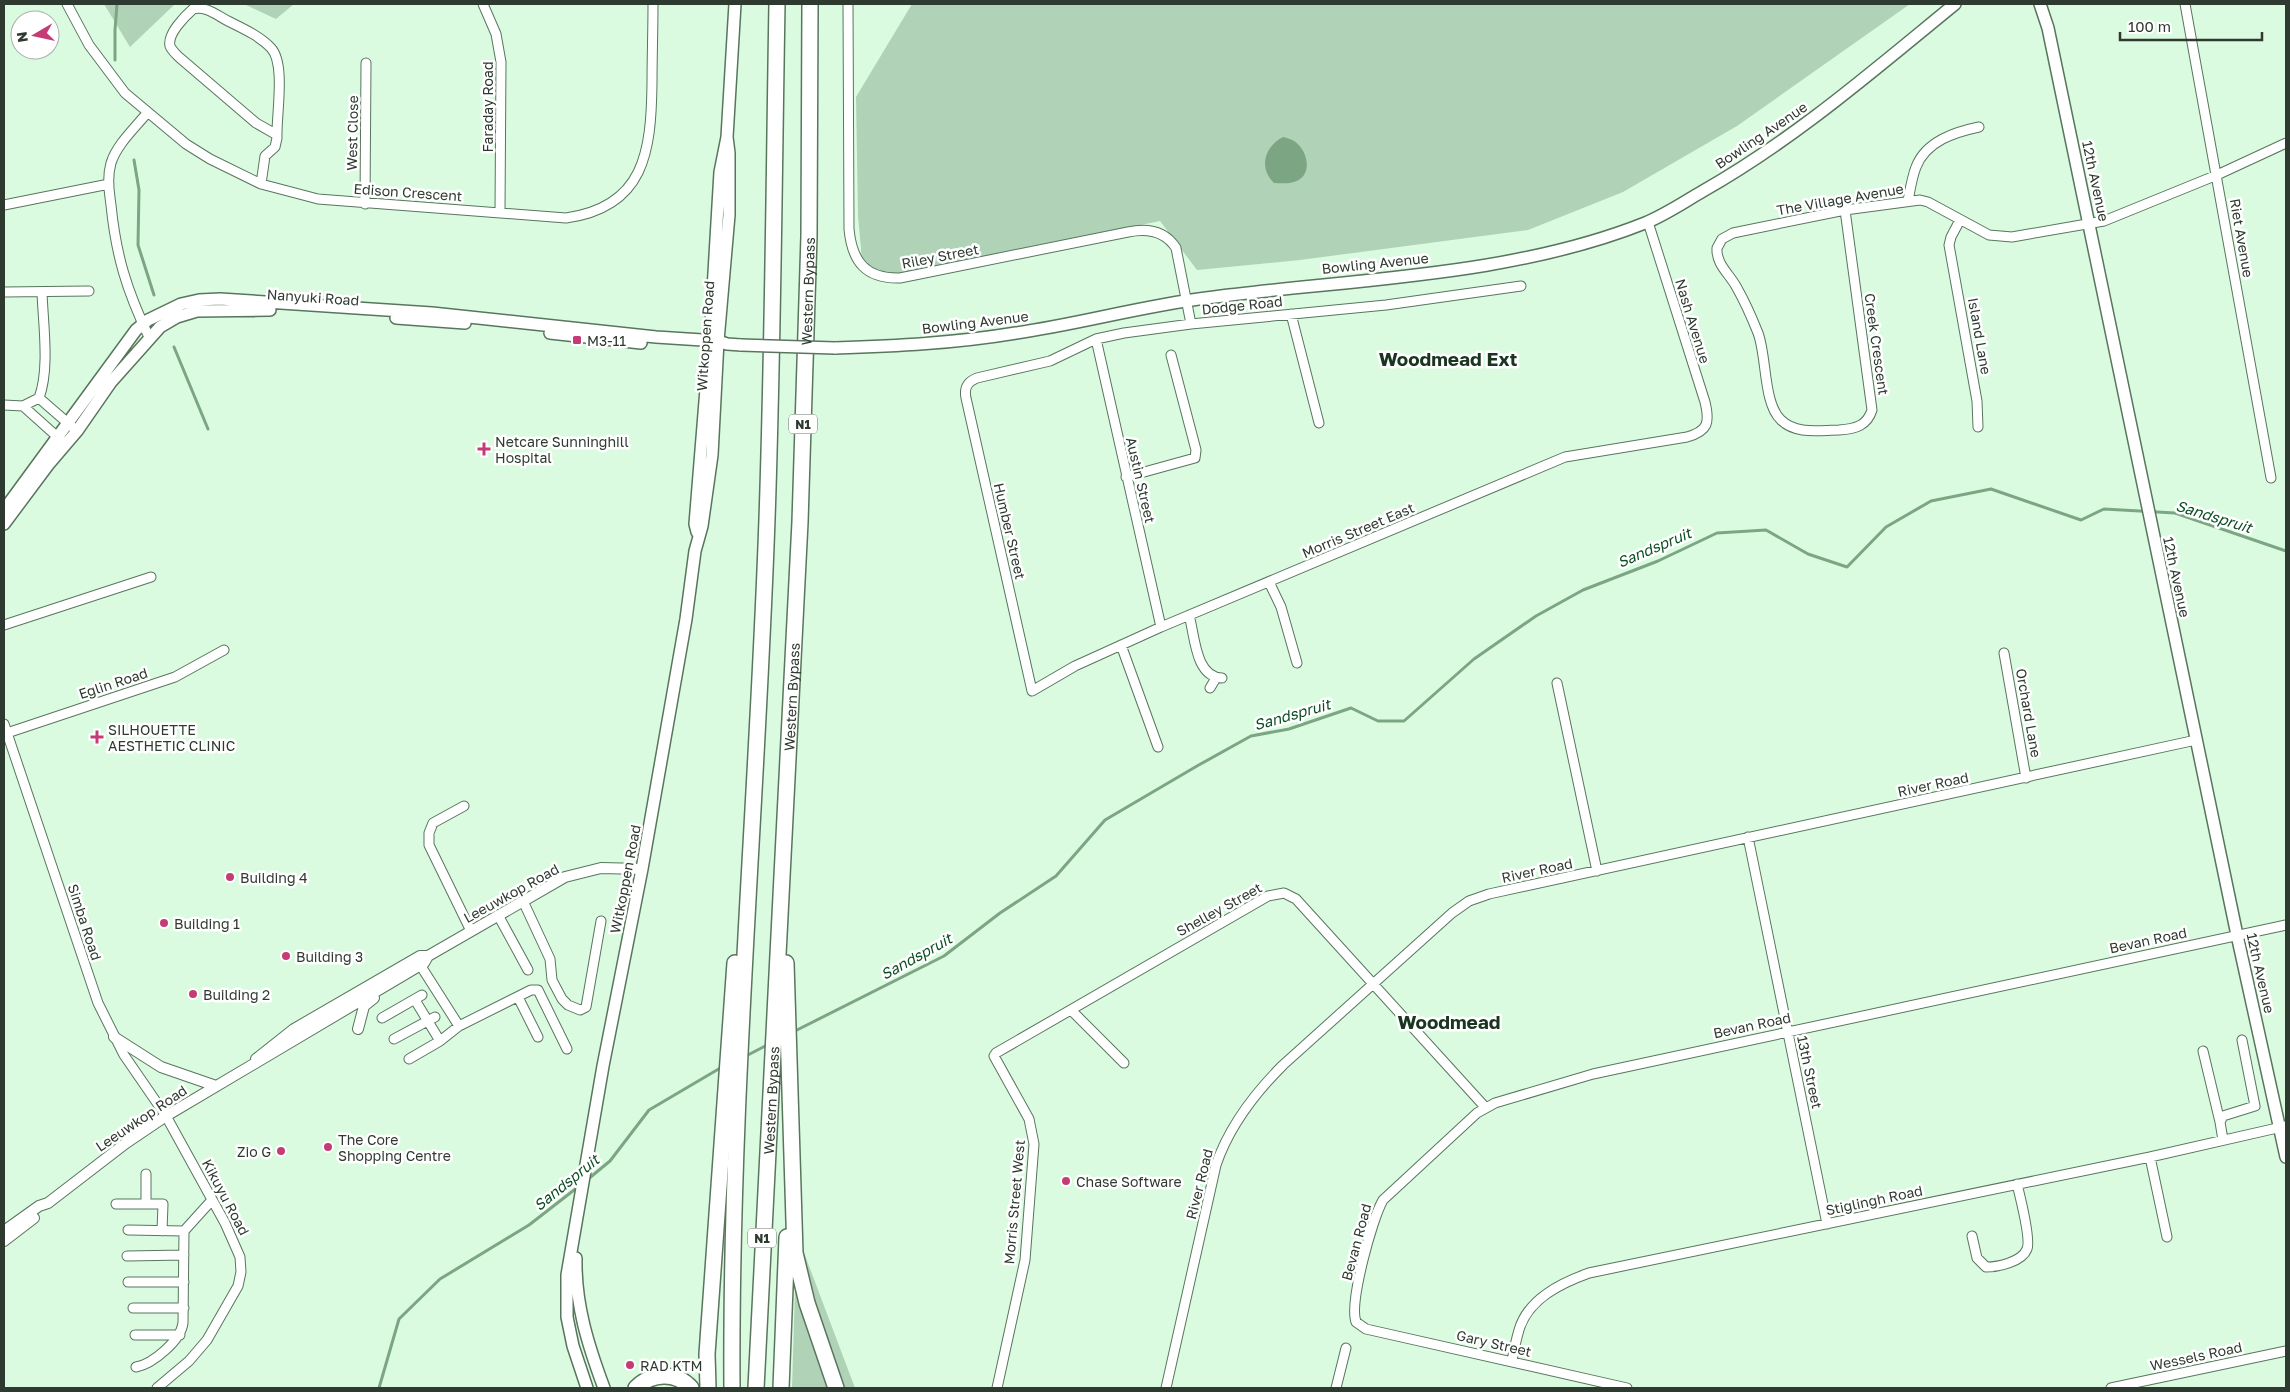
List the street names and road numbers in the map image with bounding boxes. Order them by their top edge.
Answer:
street label: Faraday Road [479,61,496,153]
street label: West Close [343,95,361,171]
street label: Bowling Avenue [1712,98,1810,172]
street label: 12th Avenue [2079,139,2113,223]
street label: The Village Avenue [1775,179,1905,219]
street label: Edison Crescent [353,180,463,204]
street label: Riet Avenue [2227,197,2257,279]
street label: Western Bypass [797,237,817,346]
street label: Riley Street [900,240,980,272]
street label: Bowling Avenue [1321,249,1429,277]
street label: Nash Avenue [1672,277,1714,365]
street label: Witkoppen Road [693,280,717,392]
street label: Nanyuki Road [266,285,360,309]
street label: Dodge Road [1201,292,1283,318]
street label: Creek Crescent [1861,292,1893,396]
street label: Island Lane [1965,296,1995,376]
street label: Bowling Avenue [921,307,1029,337]
road number: N1 [789,414,817,434]
street label: Austin Street [1123,435,1159,525]
street label: Humber Street [991,481,1029,581]
street label: Morris Street East [1299,499,1417,561]
street label: 12th Avenue [2160,535,2194,619]
street label: Western Bypass [780,642,802,751]
street label: Eglin Road [76,664,150,702]
street label: Orchard Lane [2013,667,2045,759]
street label: River Road [1896,768,1970,800]
street label: Witkoppen Road [606,823,644,935]
street label: River Road [1500,854,1574,886]
street label: Leeuwkop Road [460,860,562,926]
street label: Shelley Street [1173,879,1265,939]
street label: Simba Road [65,882,105,962]
street label: Bevan Road [2108,923,2188,957]
street label: 12th Avenue [2243,931,2279,1015]
street label: Bevan Road [1712,1008,1792,1042]
street label: 13th Street [1794,1034,1826,1110]
street label: Western Bypass [759,1046,782,1155]
street label: Leeuwkop Road [92,1081,190,1155]
street label: Morris Street West [1000,1139,1028,1265]
street label: River Road [1182,1147,1216,1221]
street label: Kikuyu Road [199,1156,253,1238]
street label: Stiglingh Road [1824,1181,1924,1219]
street label: Bevan Road [1338,1202,1374,1282]
road number: N1 [748,1228,776,1248]
street label: Gary Street [1455,1326,1533,1360]
street label: Wessels Road [2148,1338,2244,1374]

